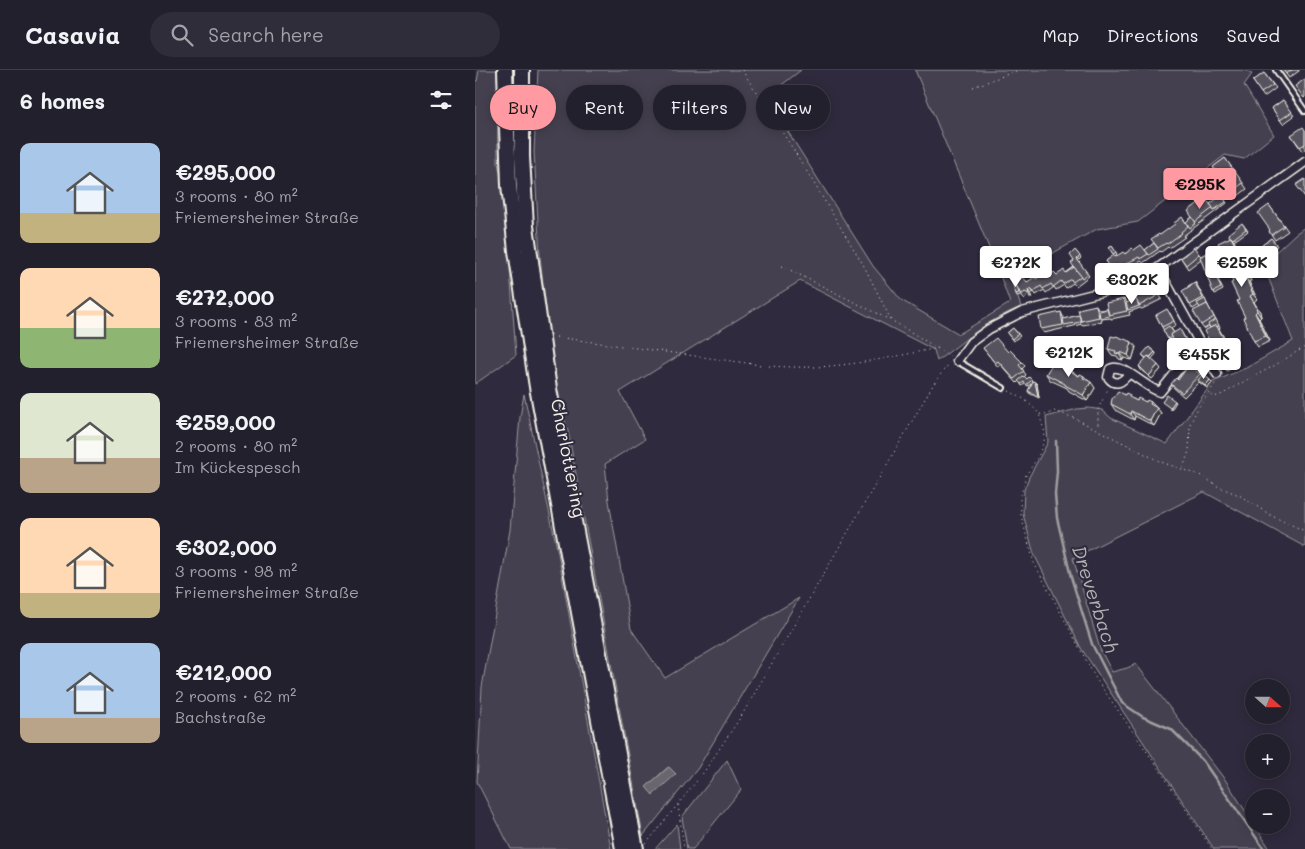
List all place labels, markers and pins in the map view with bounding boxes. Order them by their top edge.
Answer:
pin: €295K [1165,168,1235,210]
pin: €272K [981,246,1051,288]
pin: €259K [1207,246,1277,288]
pin: €302K [1097,262,1167,305]
pin: €212K [1034,336,1104,378]
pin: €455K [1169,338,1239,380]

